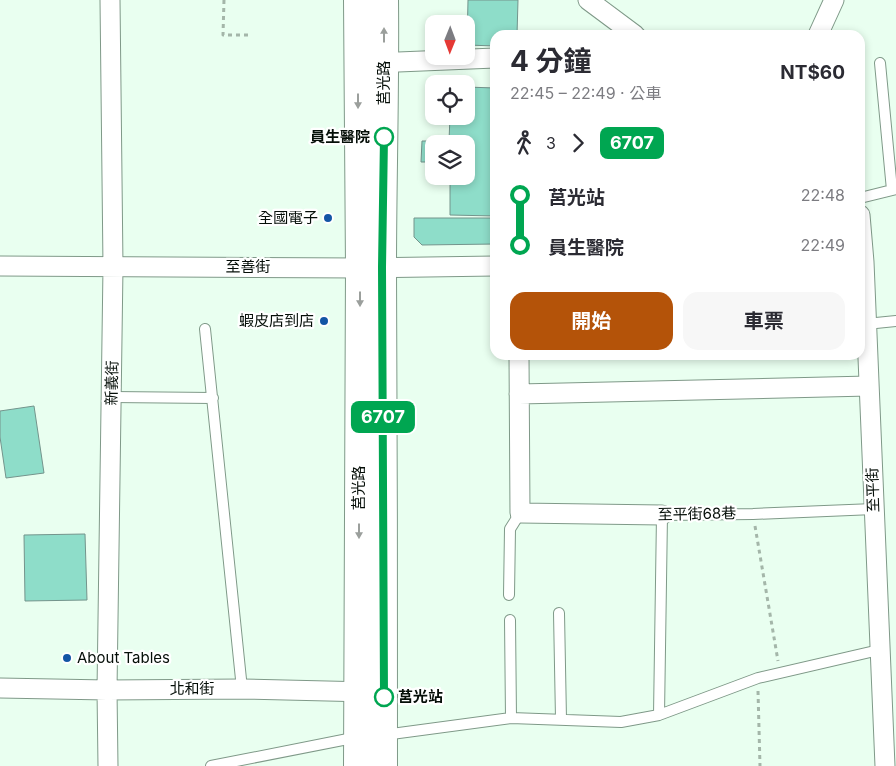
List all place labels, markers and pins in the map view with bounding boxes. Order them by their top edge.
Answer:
place label: 員生醫院 [310,127,370,146]
marker: 員生醫院 [374,127,394,147]
place label: 全國電子 [258,208,318,227]
marker: 全國電子 [322,212,334,224]
place label: 蝦皮店到店 [239,311,314,330]
marker: 蝦皮店到店 [318,315,330,327]
place label: About Tables [77,648,170,667]
marker: About Tables [61,652,73,664]
marker: 莒光站 [374,687,394,707]
place label: 莒光站 [398,687,443,706]

